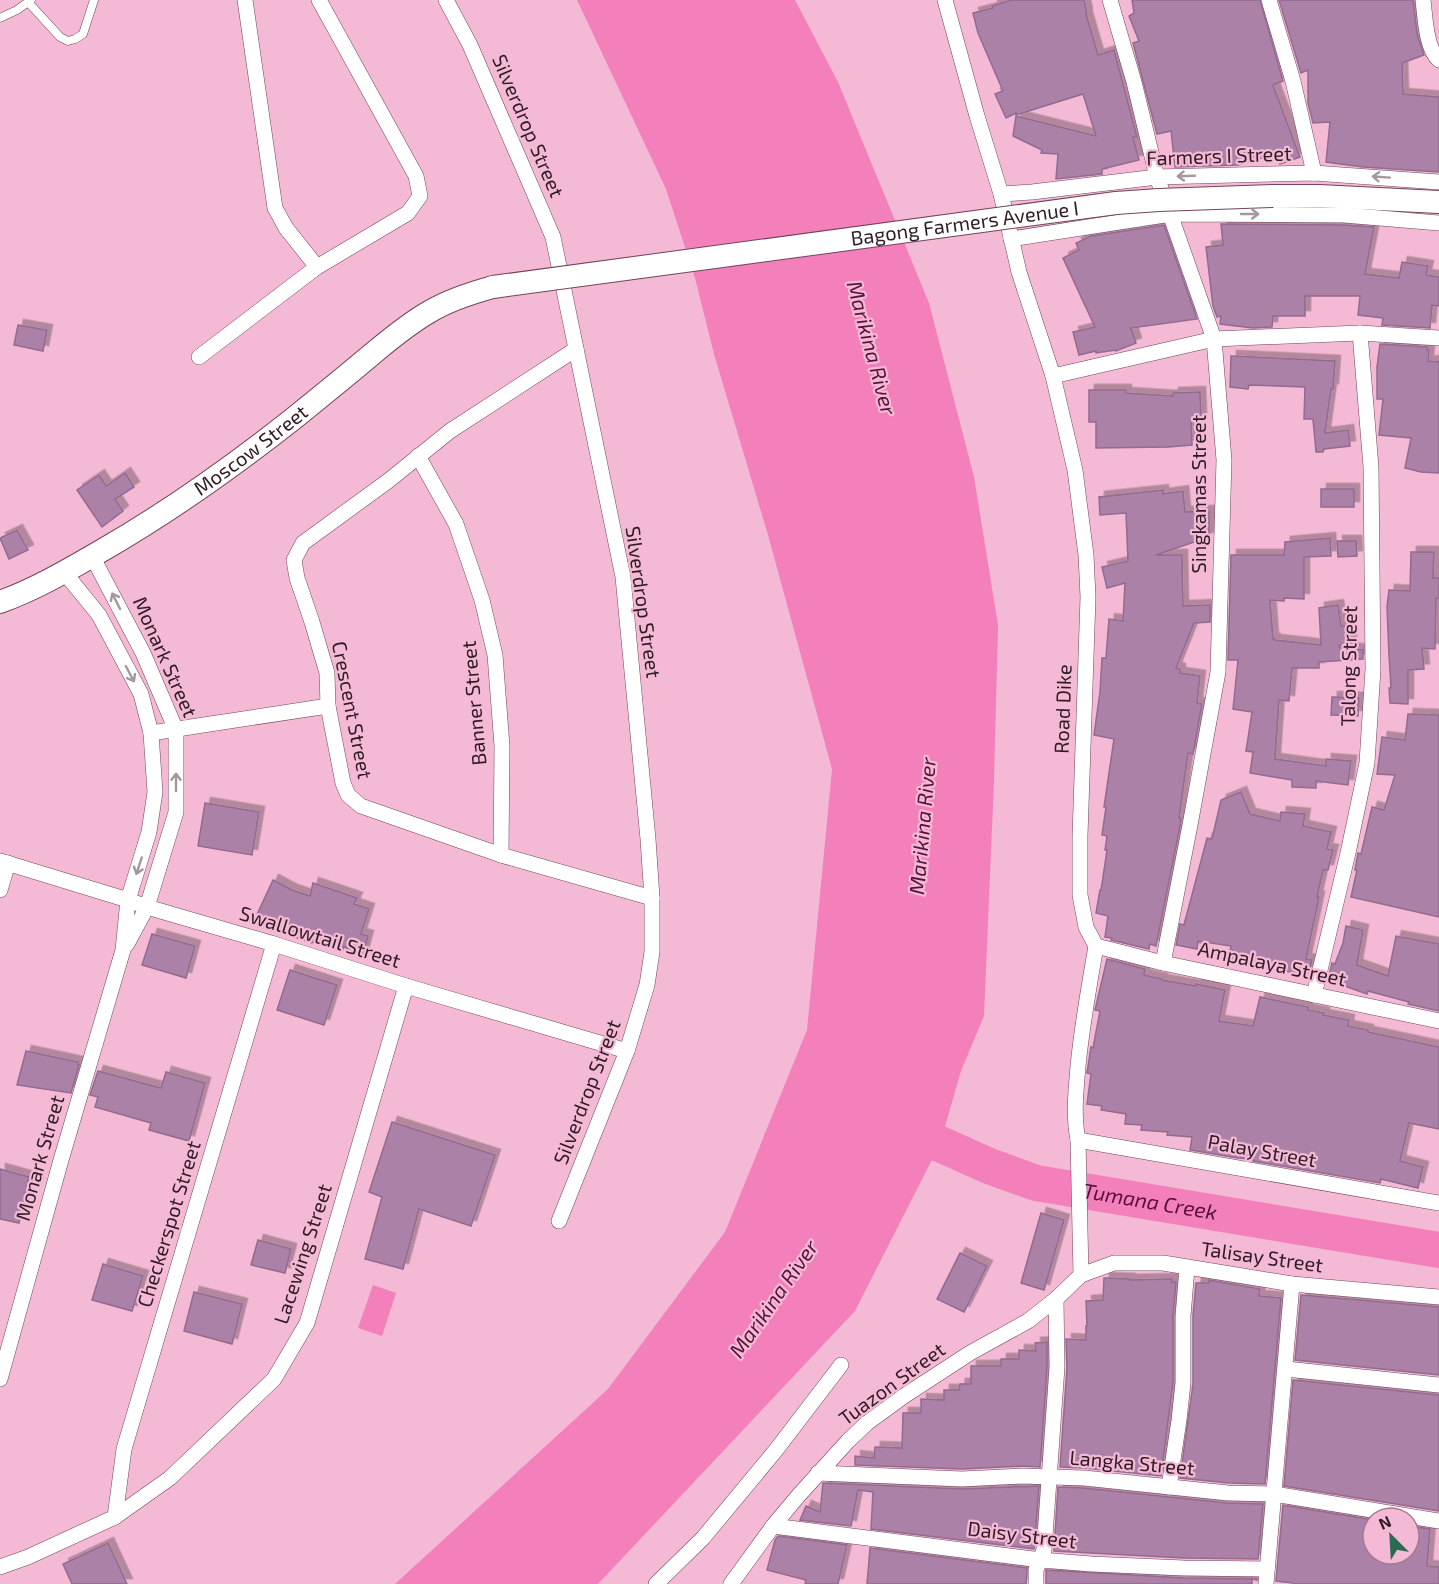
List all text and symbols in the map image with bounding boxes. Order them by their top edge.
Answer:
street label: Silverdrop Street [488,51,570,201]
street label: Farmers I Street [1146,140,1292,170]
one-way arrow [1176,171,1196,182]
one-way arrow [1371,171,1391,182]
street label: Bagong Farmers Avenue I [849,195,1080,250]
one-way arrow [1240,208,1260,220]
water label: Marikina River [843,278,903,418]
street label: Moscow Street [189,399,312,500]
street label: Singkamas Street [1186,414,1210,573]
street label: Silverdrop Street [621,524,667,680]
one-way arrow [110,592,121,610]
street label: Monark Street [129,593,203,721]
street label: Talong Street [1335,605,1361,727]
street label: Crescent Street [328,639,378,781]
street label: Banner Street [456,639,490,766]
one-way arrow [125,664,136,682]
street label: Road Dike [1048,664,1076,754]
water label: Marikina River [903,755,940,896]
one-way arrow [170,773,182,793]
one-way arrow [133,856,144,875]
street label: Swallowtail Street [237,900,404,972]
street label: Ampalaya Street [1196,936,1349,991]
street label: Silverdrop Street [547,1016,625,1167]
street label: Monark Street [10,1092,69,1223]
street label: Palay Street [1206,1129,1319,1171]
street label: Checkerspot Street [131,1137,205,1310]
water label: Tumana Creek [1081,1177,1219,1224]
street label: Lacewing Street [268,1180,336,1327]
water label: Marikina River [723,1234,823,1362]
street label: Talisay Street [1200,1236,1325,1276]
street label: Tuazon Street [834,1336,950,1430]
street label: Langka Street [1069,1445,1196,1479]
north arrow [1361,1506,1421,1566]
text: N [1376,1511,1394,1533]
street label: Daisy Street [966,1515,1078,1553]

